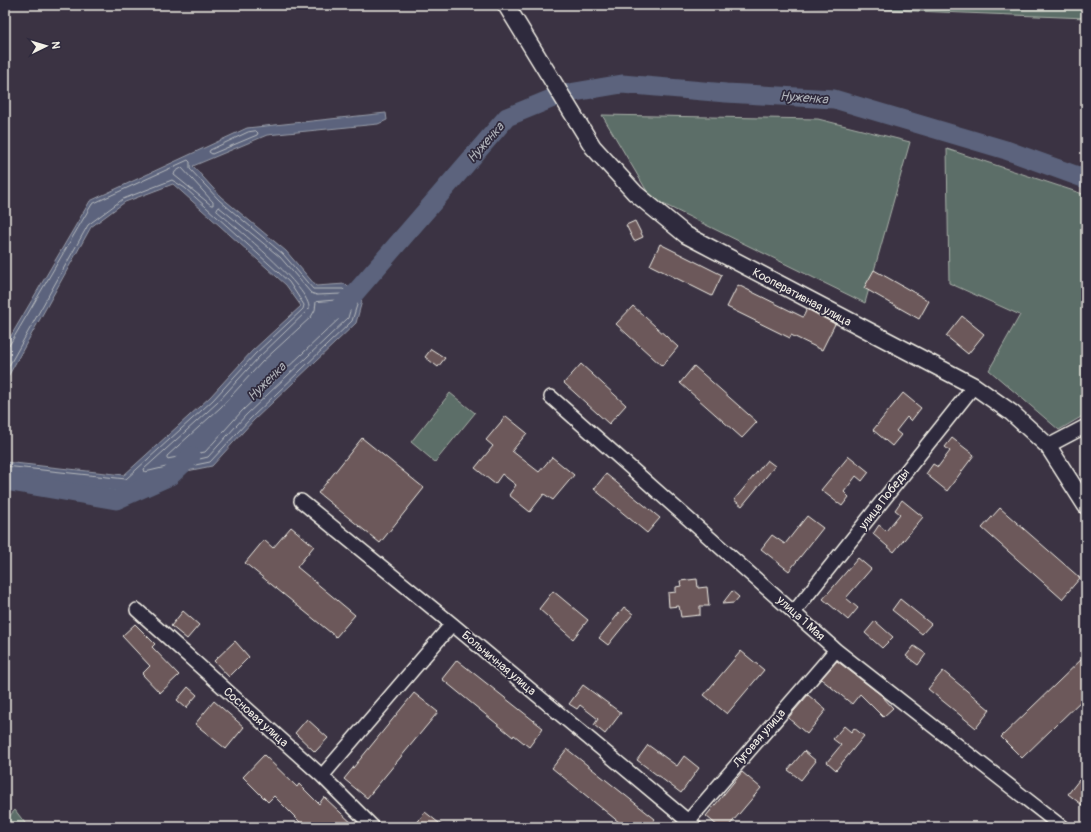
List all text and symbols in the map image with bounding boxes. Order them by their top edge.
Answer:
north arrow [26,26,66,66]
text: N [49,41,62,50]
water label: Нуженка [780,88,829,108]
water label: Нуженка [464,119,508,166]
street label: Кооперативная улица [750,265,854,330]
water label: Нуженка [244,358,290,404]
street label: улица Победы [855,465,913,534]
street label: улица 1 Мая [773,592,828,644]
street label: Больничная улица [458,628,539,699]
street label: Сосновая улица [220,684,291,751]
street label: Луговая улица [729,706,789,771]

